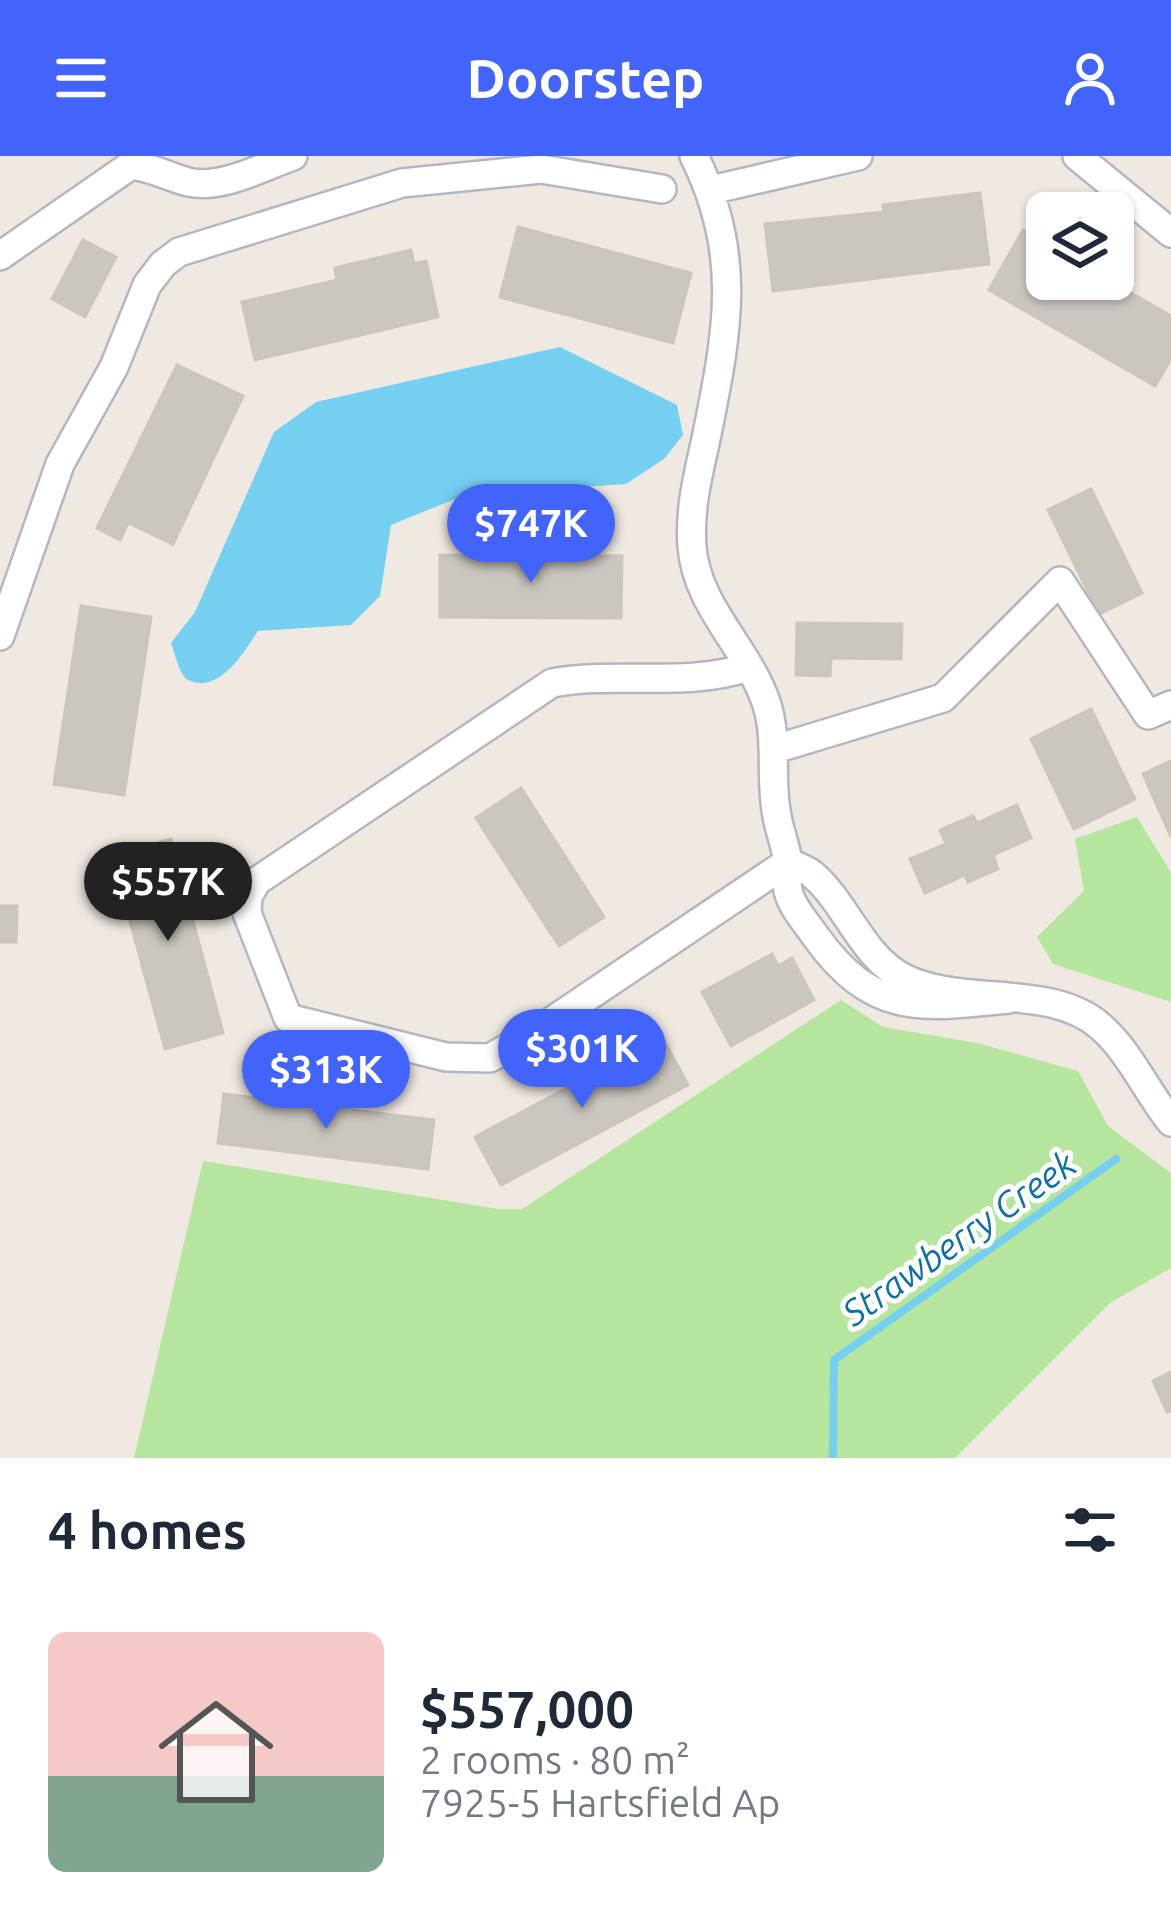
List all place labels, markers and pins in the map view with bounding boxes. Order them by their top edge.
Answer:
pin: $747K [447,484,615,586]
pin: $557K [84,842,252,944]
pin: $301K [498,1009,666,1111]
pin: $313K [242,1030,410,1132]

